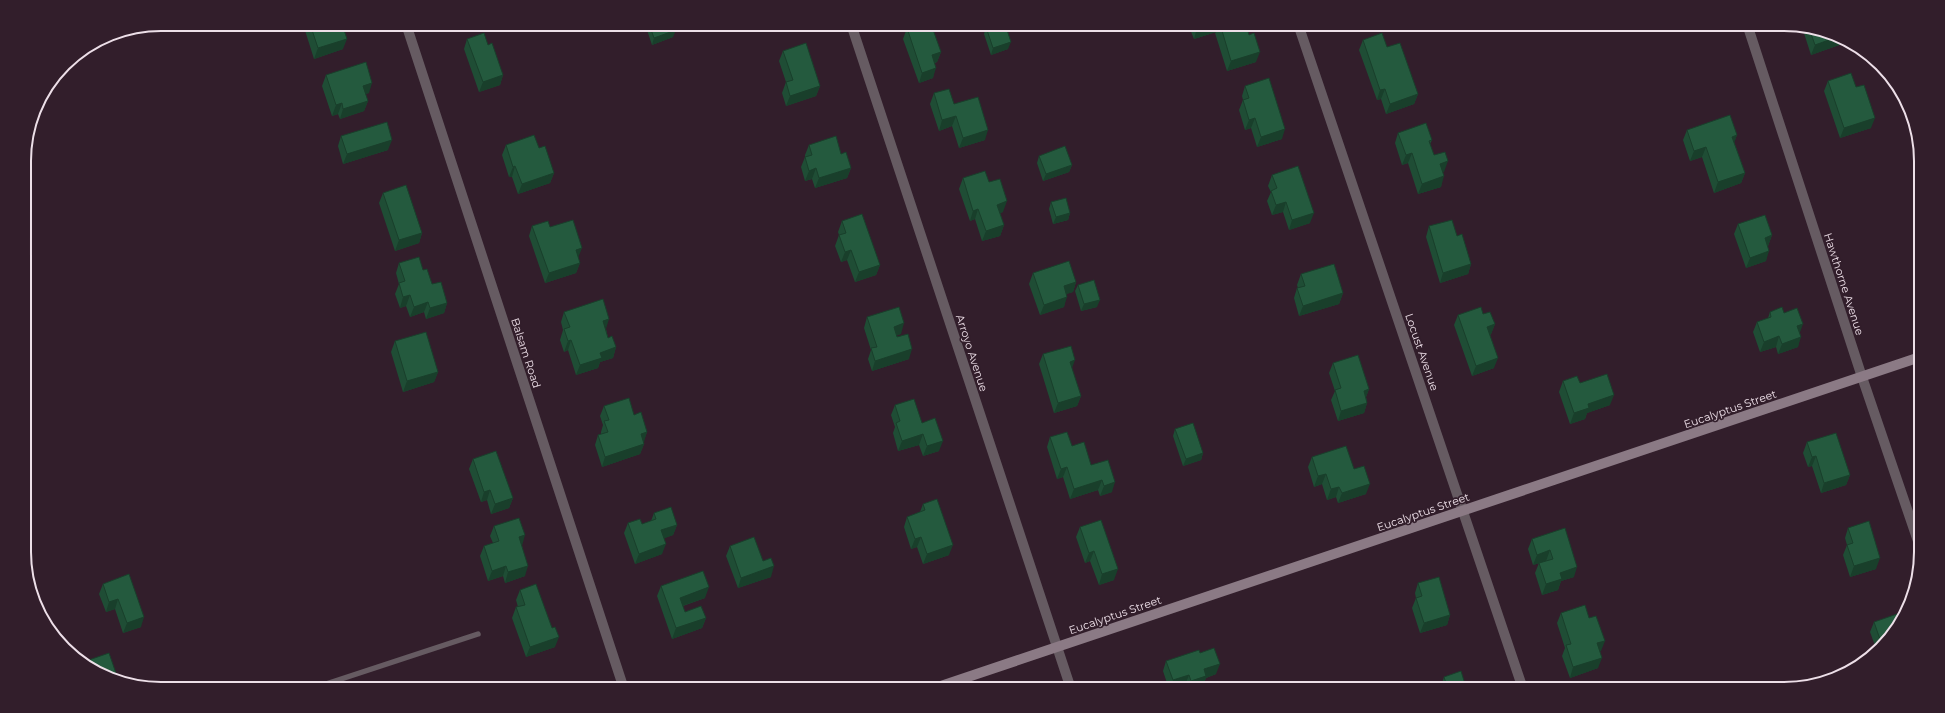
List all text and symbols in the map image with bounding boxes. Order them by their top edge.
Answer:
street label: Hawthorne Avenue [1821,231,1867,337]
street label: Locust Avenue [1402,311,1442,393]
street label: Arroyo Avenue [953,313,991,394]
street label: Balsam Road [508,316,544,390]
street label: Eucalyptus Street [1682,386,1779,431]
street label: Eucalyptus Street [1375,489,1472,534]
street label: Eucalyptus Street [1067,592,1164,637]

